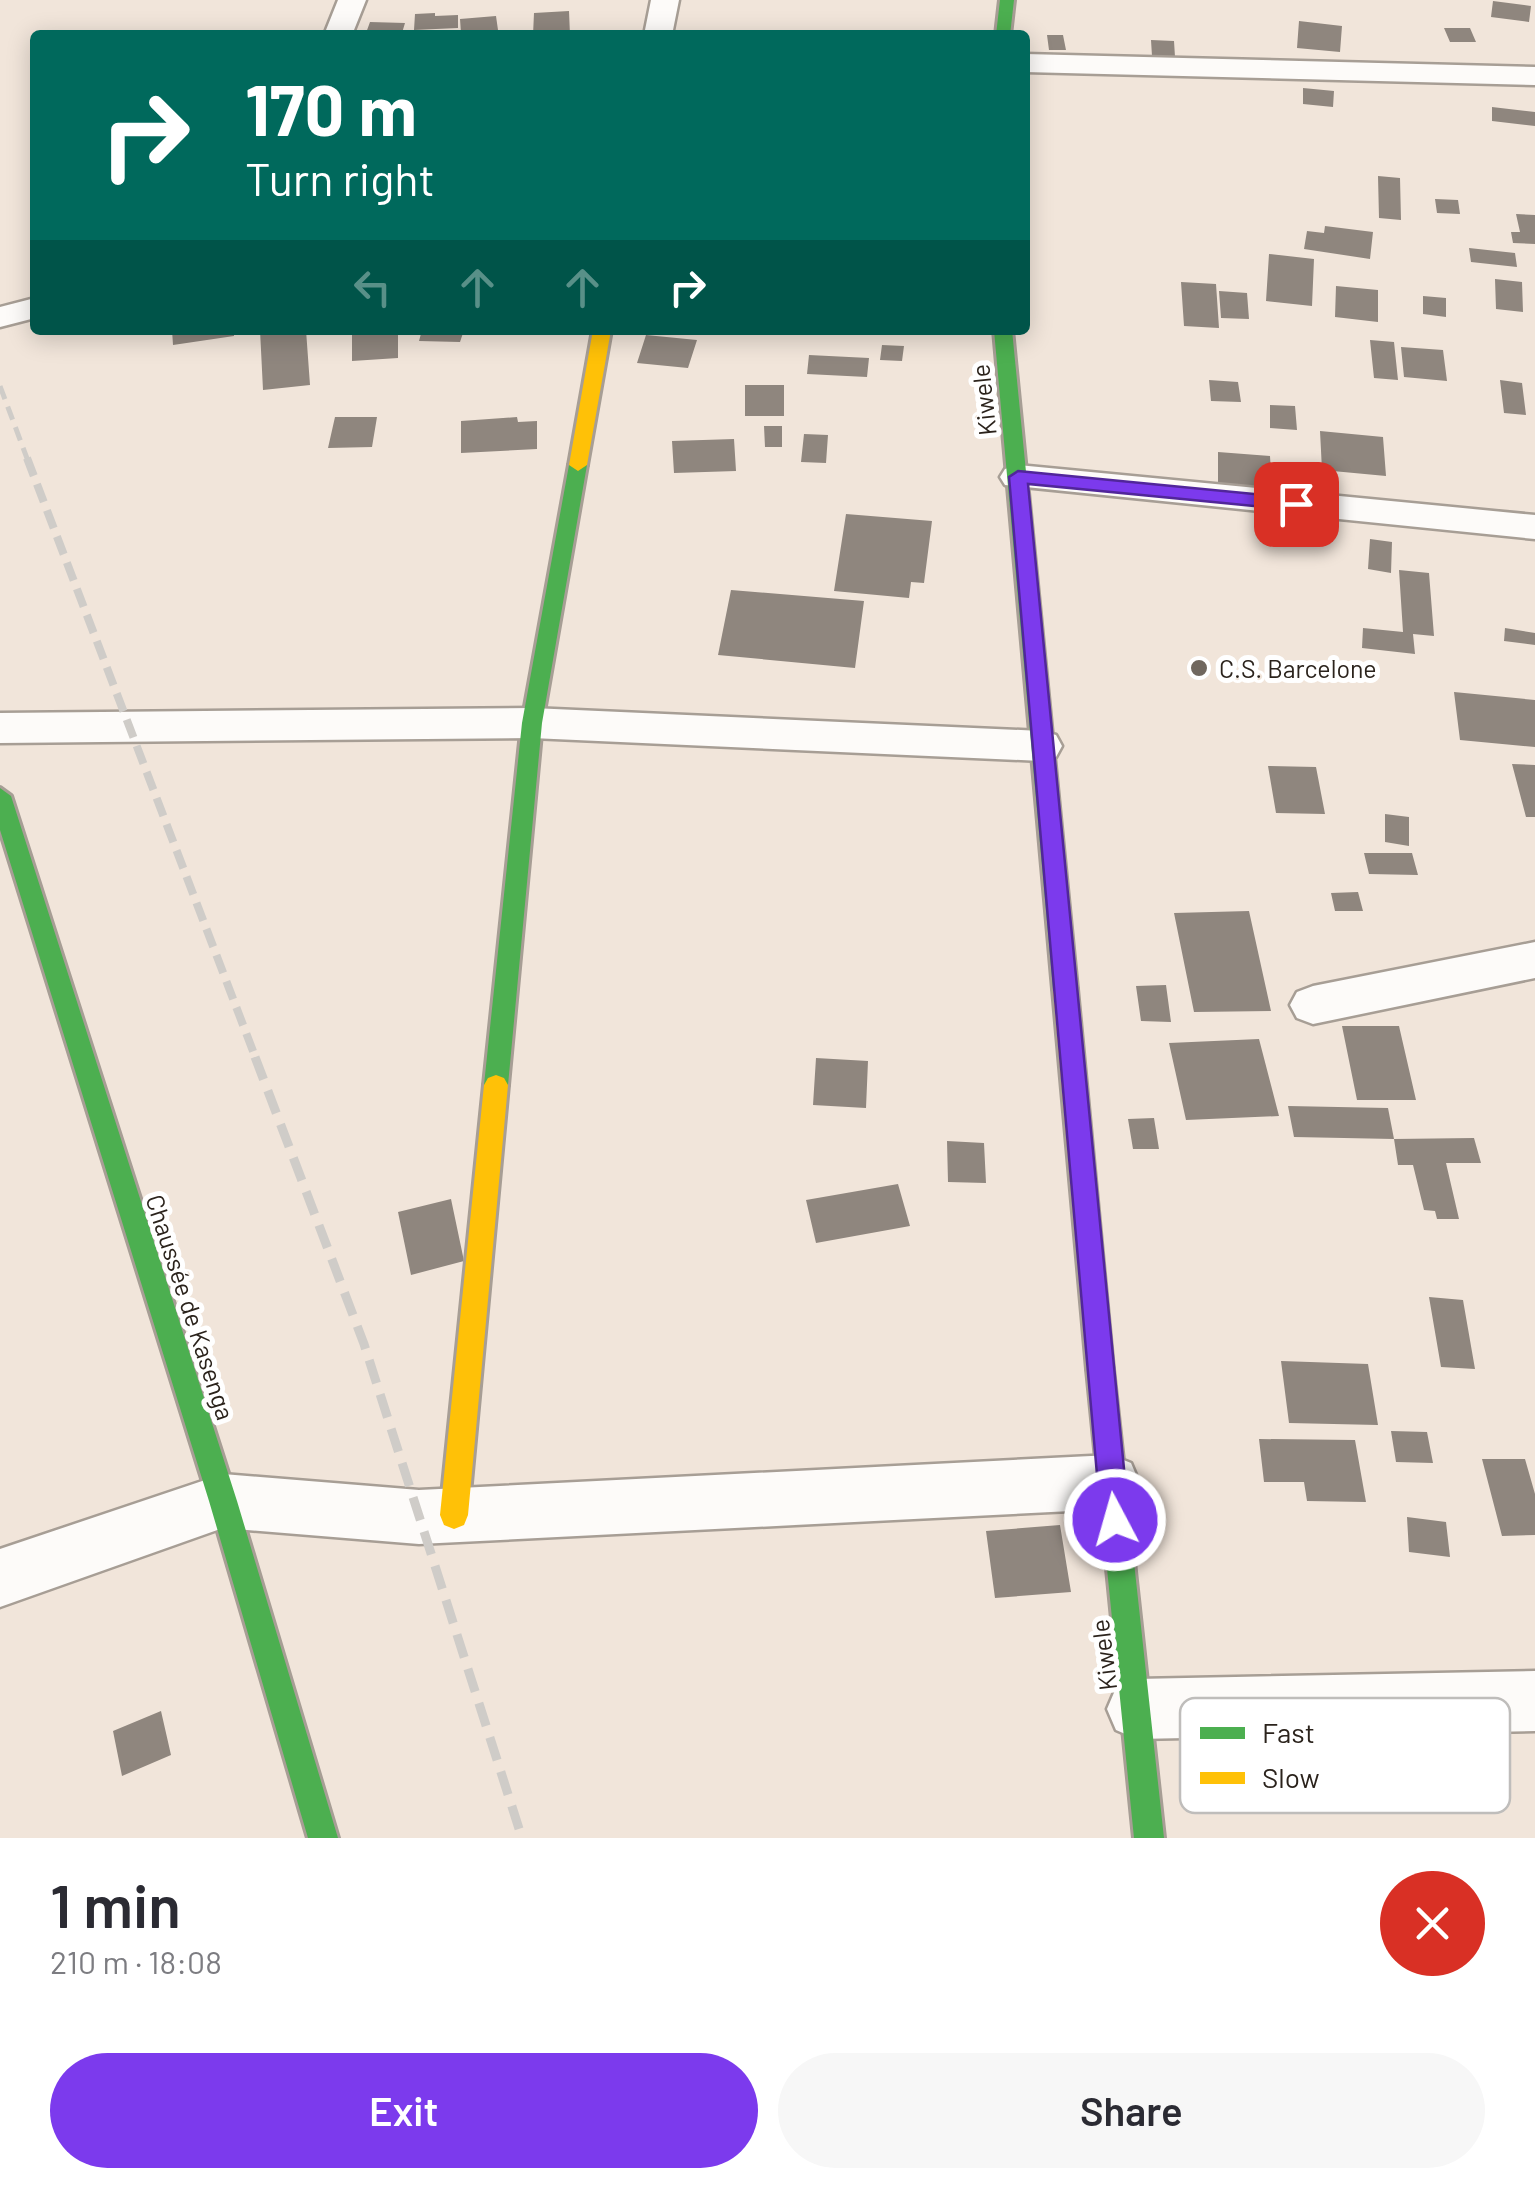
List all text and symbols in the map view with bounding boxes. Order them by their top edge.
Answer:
text: 170 m [245,66,417,150]
icon: right [80,70,210,200]
text: Turn right [245,151,435,205]
icon: left [345,260,400,315]
icon: ahead [450,260,505,315]
icon: ahead [555,260,610,315]
icon: right [660,260,715,315]
street label: Kiwele [964,363,1002,437]
pin [1254,462,1339,547]
icon: arrive [1269,477,1324,532]
place label: C.S. Barcelone [1219,653,1377,683]
marker: C.S. Barcelone [1188,657,1210,679]
street label: Chaussée de Kasenga [140,1191,242,1423]
position arrow [1063,1468,1167,1572]
street label: Kiwele [1084,1618,1122,1692]
legend [1180,1698,1510,1813]
text: Fast [1262,1715,1315,1749]
text: Slow [1262,1760,1320,1794]
text: 1 min [50,1868,181,1940]
button: close [1380,1871,1485,1976]
text: 210 m · 18:08 [50,1942,222,1980]
button: Exit [50,2053,758,2168]
button: Share [778,2053,1485,2168]

